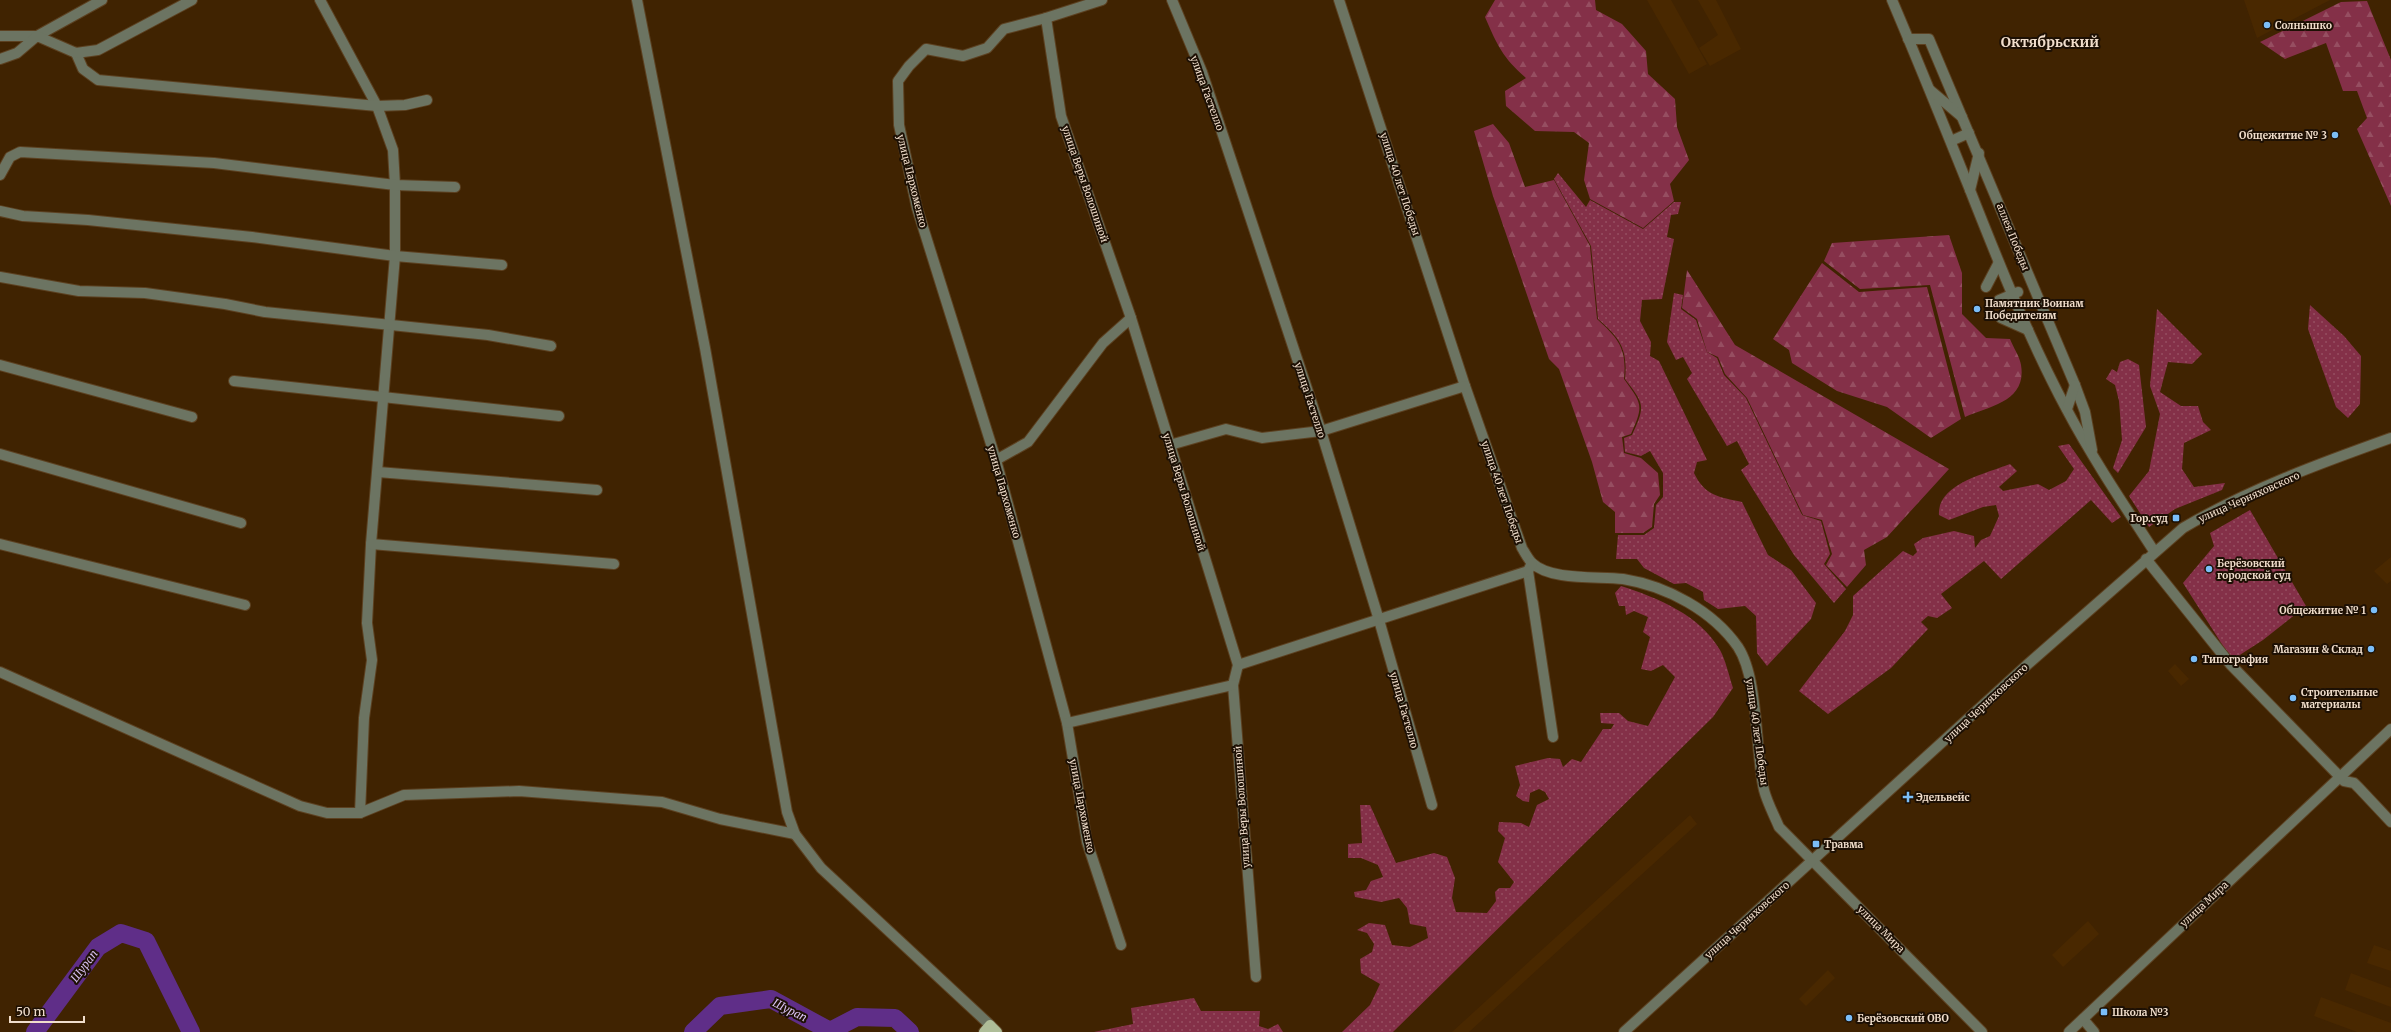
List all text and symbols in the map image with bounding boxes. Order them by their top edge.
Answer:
place label: Солнышко [2275,19,2332,32]
marker: Солнышко [2262,20,2272,30]
district label: Октябрьский [2001,33,2099,51]
street label: улица Гастелло [1187,54,1227,132]
street label: улица Веры Волошиной [1059,124,1111,244]
place label: Общежитие № 3 [2239,129,2327,142]
marker: Общежитие № 3 [2330,130,2340,140]
street label: улица 40 лет Победы [1377,131,1423,238]
street label: улица Пархоменко [894,133,930,229]
street label: аллея Победы [1994,202,2032,273]
place label: Памятник Воинам Победителям [1985,297,2084,322]
marker: Памятник Воинам Победителям [1972,304,1982,314]
street label: улица Гастелло [1292,361,1328,440]
street label: улица Веры Волошиной [1160,432,1208,553]
street label: улица 40 лет Победы [1478,439,1526,545]
street label: улица Пархоменко [985,444,1023,540]
street label: улица Черняховского [2196,469,2302,525]
place label: Гор.суд [2130,512,2168,525]
marker: Гор.суд [2171,513,2181,523]
place label: Берёзовский городской суд [2217,557,2291,582]
marker: Берёзовский городской суд [2204,564,2214,574]
place label: Общежитие № 1 [2279,604,2366,617]
marker: Общежитие № 1 [2369,605,2379,615]
place label: Магазин & Склад [2273,643,2363,656]
marker: Магазин & Склад [2366,644,2376,654]
place label: Типография [2202,653,2268,666]
marker: Типография [2189,654,2199,664]
street label: улица Черняховского [1942,661,2031,745]
street label: улица Гастелло [1387,670,1421,750]
street label: улица 40 лет Победы [1743,678,1771,787]
place label: Строительные материалы [2301,686,2378,711]
marker: Строительные материалы [2288,693,2298,703]
street label: улица Веры Волошиной [1231,745,1253,869]
street label: улица Пархоменко [1067,758,1098,854]
place label: Эдельвейс [1916,791,1970,804]
marker: Эдельвейс [1903,792,1913,802]
place label: Травма [1824,838,1864,851]
marker: Травма [1811,839,1821,849]
street label: улица Черняховского [1702,878,1792,961]
street label: улица Мира [2177,878,2231,930]
street label: улица Мира [1855,903,1908,956]
water label: Шурап [67,947,101,985]
water label: Шурап [770,995,810,1025]
scale bar [10,998,84,1024]
text: 50 m [16,1004,45,1019]
place label: Школа №3 [2112,1006,2169,1019]
marker: Школа №3 [2099,1007,2109,1017]
place label: Берёзовский ОВО [1857,1012,1949,1025]
marker: Берёзовский ОВО [1844,1013,1854,1023]

